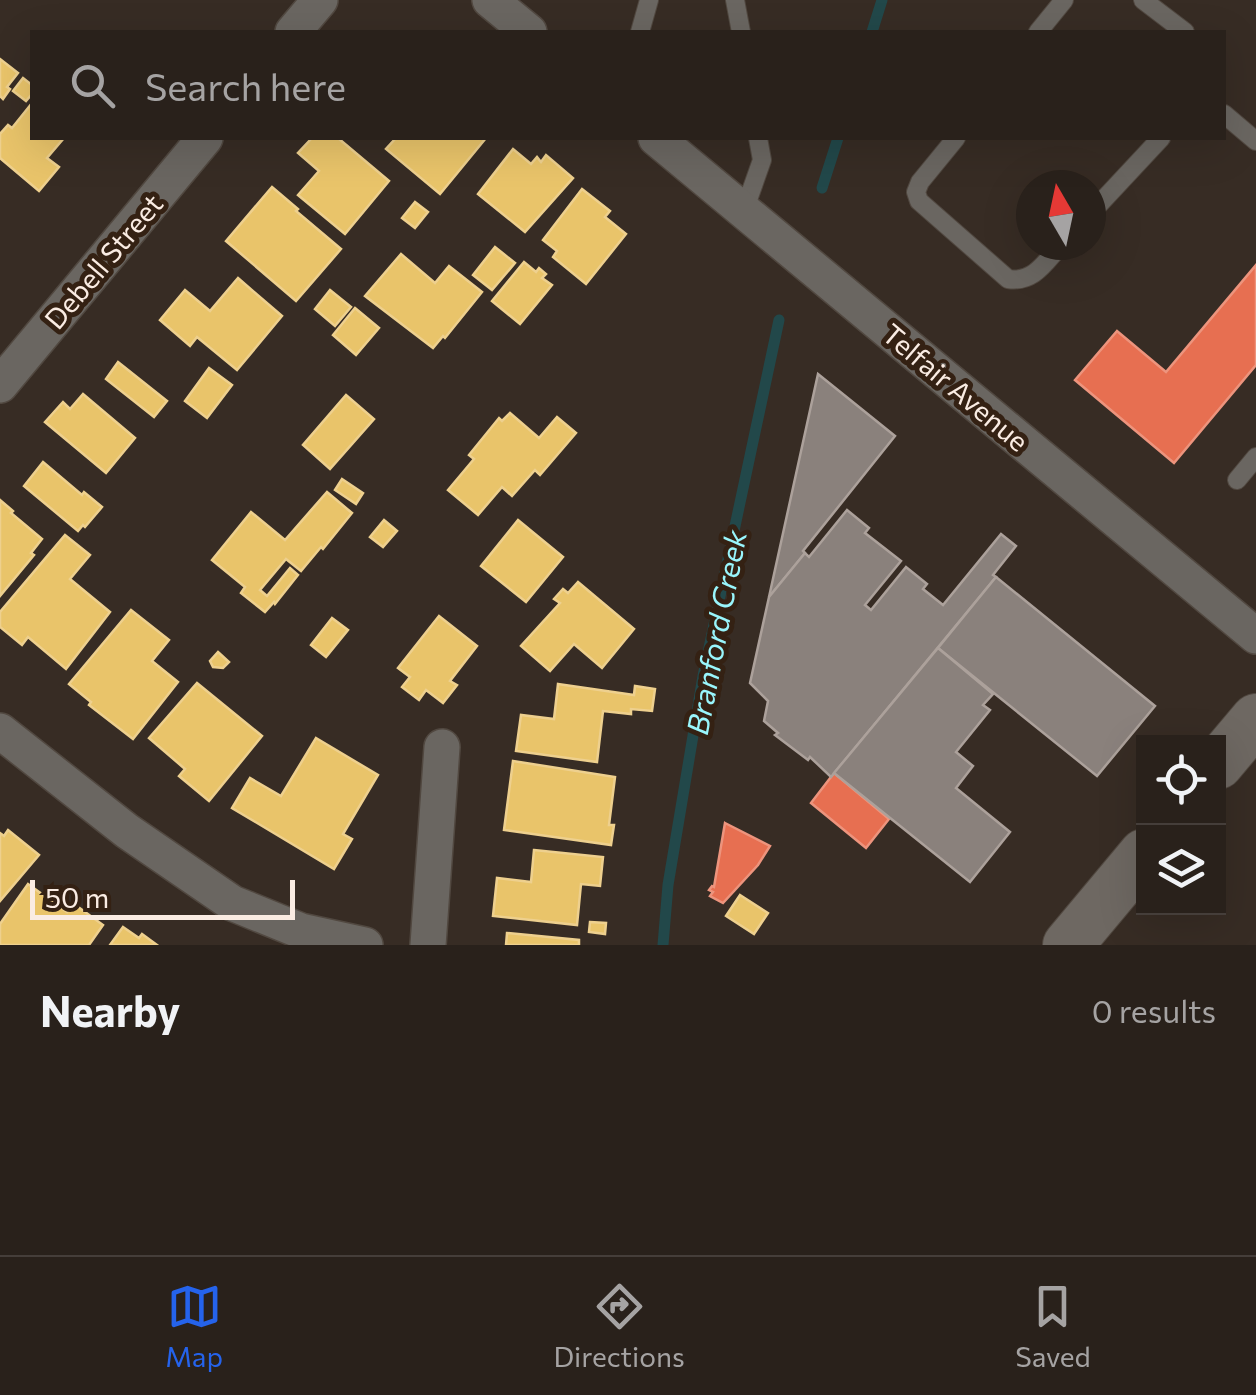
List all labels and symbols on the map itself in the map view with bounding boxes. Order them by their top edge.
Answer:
north arrow [1016,170,1106,260]
street label: Debell Street [37,187,169,335]
street label: Telfair Avenue [876,316,1036,458]
water label: Branford Creek [677,526,753,737]
scale bar [30,875,295,920]

